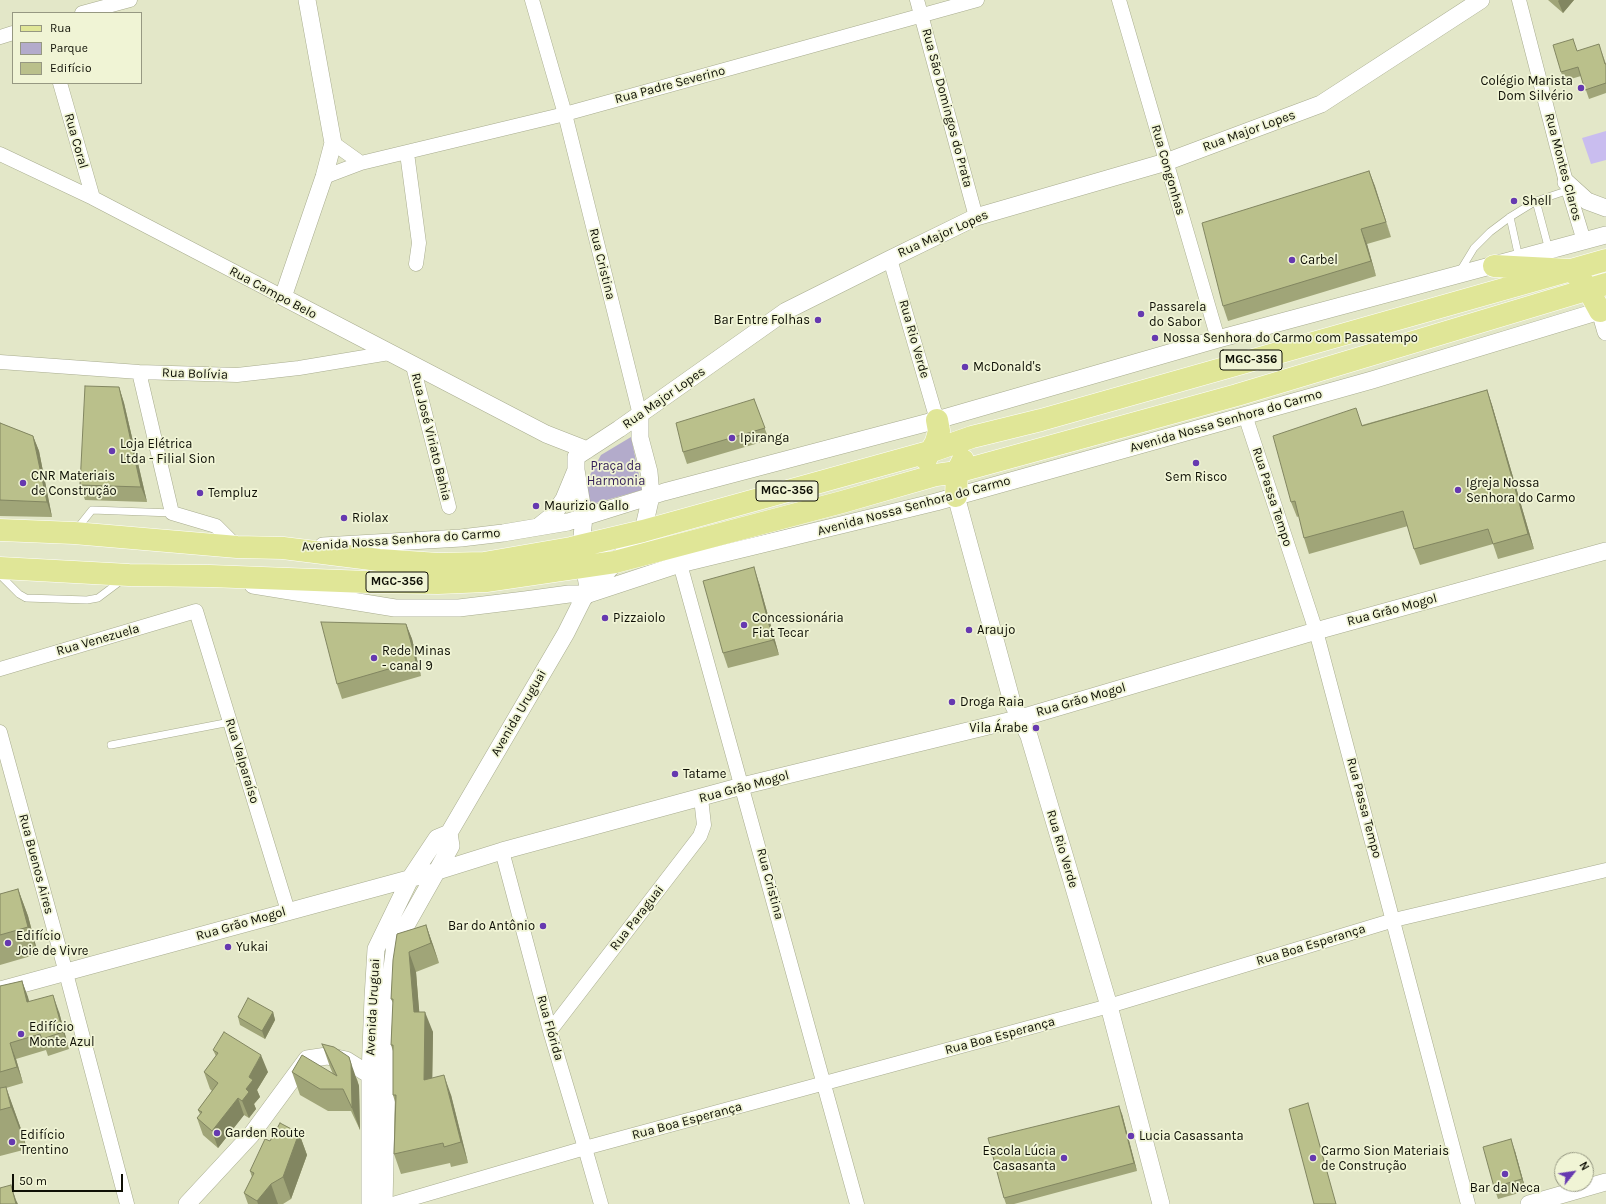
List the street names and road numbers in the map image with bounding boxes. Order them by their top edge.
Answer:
street label: Rua São Domingos do Prata [918,27,976,189]
street label: Rua Padre Severino [613,63,727,107]
street label: Rua Major Lopes [1201,107,1297,155]
street label: Rua Montes Claros [1541,111,1585,223]
street label: Rua Coral [61,112,91,170]
street label: Rua Congonhas [1148,123,1188,217]
street label: Rua Major Lopes [895,207,991,261]
street label: Rua Cristina [586,227,618,301]
street label: Rua Campo Belo [227,263,319,323]
street label: Rua Rio Verde [895,298,933,380]
road number: MGC-356 [1220,350,1282,370]
street label: Rua Major Lopes [620,364,708,432]
street label: Rua Bolívia [162,365,228,383]
street label: Rua José Viriato Bahia [408,371,454,503]
street label: Avenida Nossa Senhora do Carmo [1128,386,1324,456]
street label: Rua Passa Tempo [1249,445,1295,549]
street label: Avenida Nossa Senhora do Carmo [816,473,1012,539]
road number: MGC-356 [756,481,818,501]
street label: Avenida Nossa Senhora do Carmo [301,525,501,555]
road number: MGC-356 [366,572,428,592]
street label: Rua Grão Mogol [1345,590,1439,630]
street label: Rua Venezuela [55,621,141,659]
street label: Avenida Uruguai [488,667,550,759]
street label: Rua Grão Mogol [1034,680,1128,720]
street label: Rua Valparaíso [222,717,262,805]
street label: Rua Passa Tempo [1343,756,1385,860]
street label: Rua Grão Mogol [697,767,791,807]
street label: Rua Rio Verde [1043,808,1081,890]
street label: Rua Buenos Aires [15,812,57,916]
street label: Rua Cristina [753,847,787,921]
street label: Rua Paraguai [607,882,667,954]
street label: Rua Grão Mogol [194,904,288,944]
street label: Rua Boa Esperança [1254,921,1368,969]
street label: Avenida Uruguai [363,958,383,1056]
street label: Rua Flórida [533,994,567,1062]
street label: Rua Boa Esperança [943,1014,1057,1058]
street label: Rua Boa Esperança [630,1099,744,1143]

